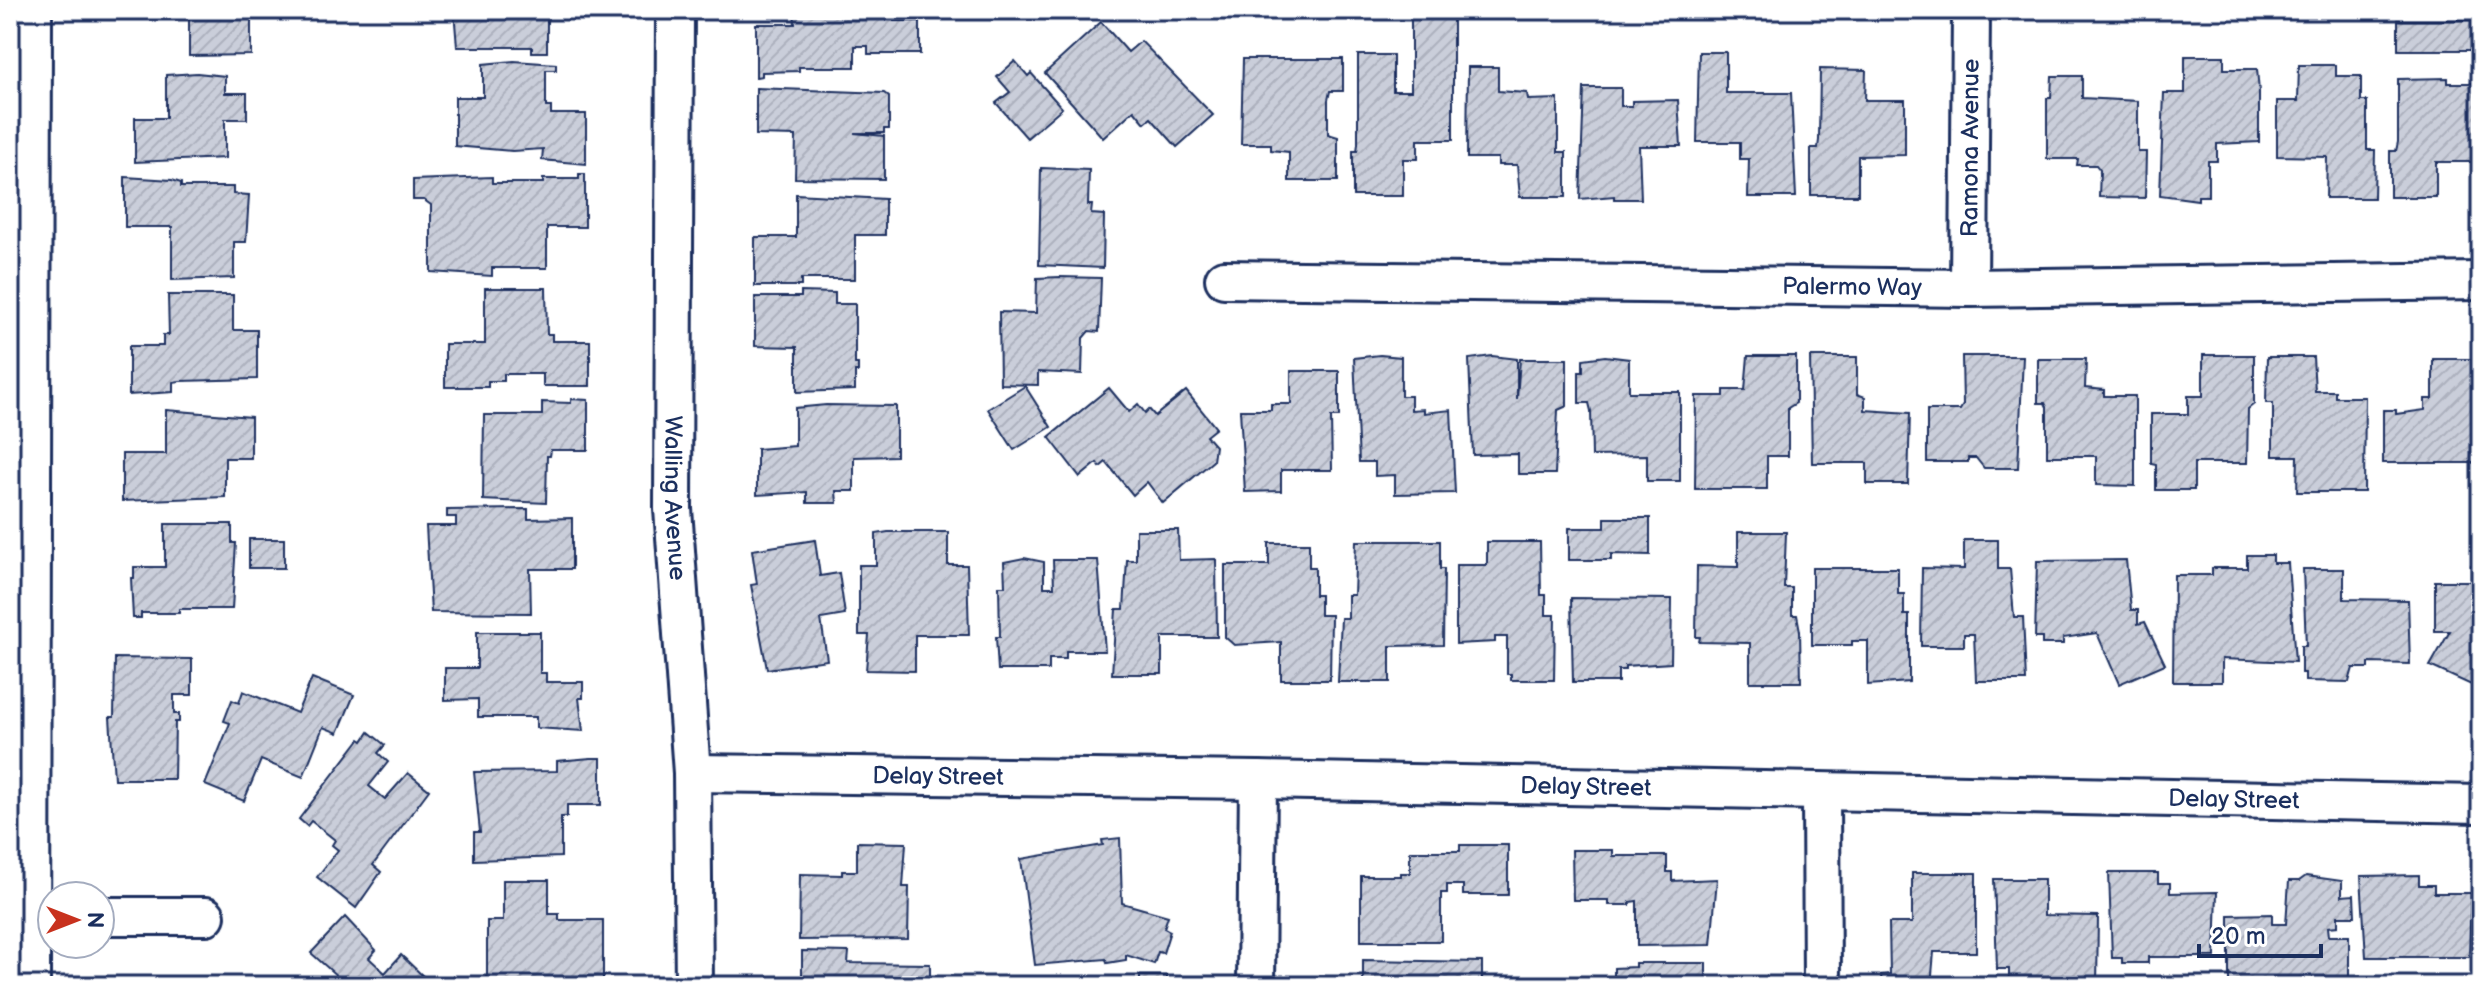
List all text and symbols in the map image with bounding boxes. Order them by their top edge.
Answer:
street label: Ramona Avenue [1955,59,1985,237]
street label: Palermo Way [1782,271,1922,302]
street label: Walling Avenue [658,415,693,581]
street label: Delay Street [872,761,1004,791]
street label: Delay Street [1520,771,1653,802]
street label: Delay Street [2168,783,2300,815]
north arrow [36,880,116,960]
scale bar [2199,908,2321,958]
text: N [81,912,108,928]
text: 20 m [2211,922,2266,951]

